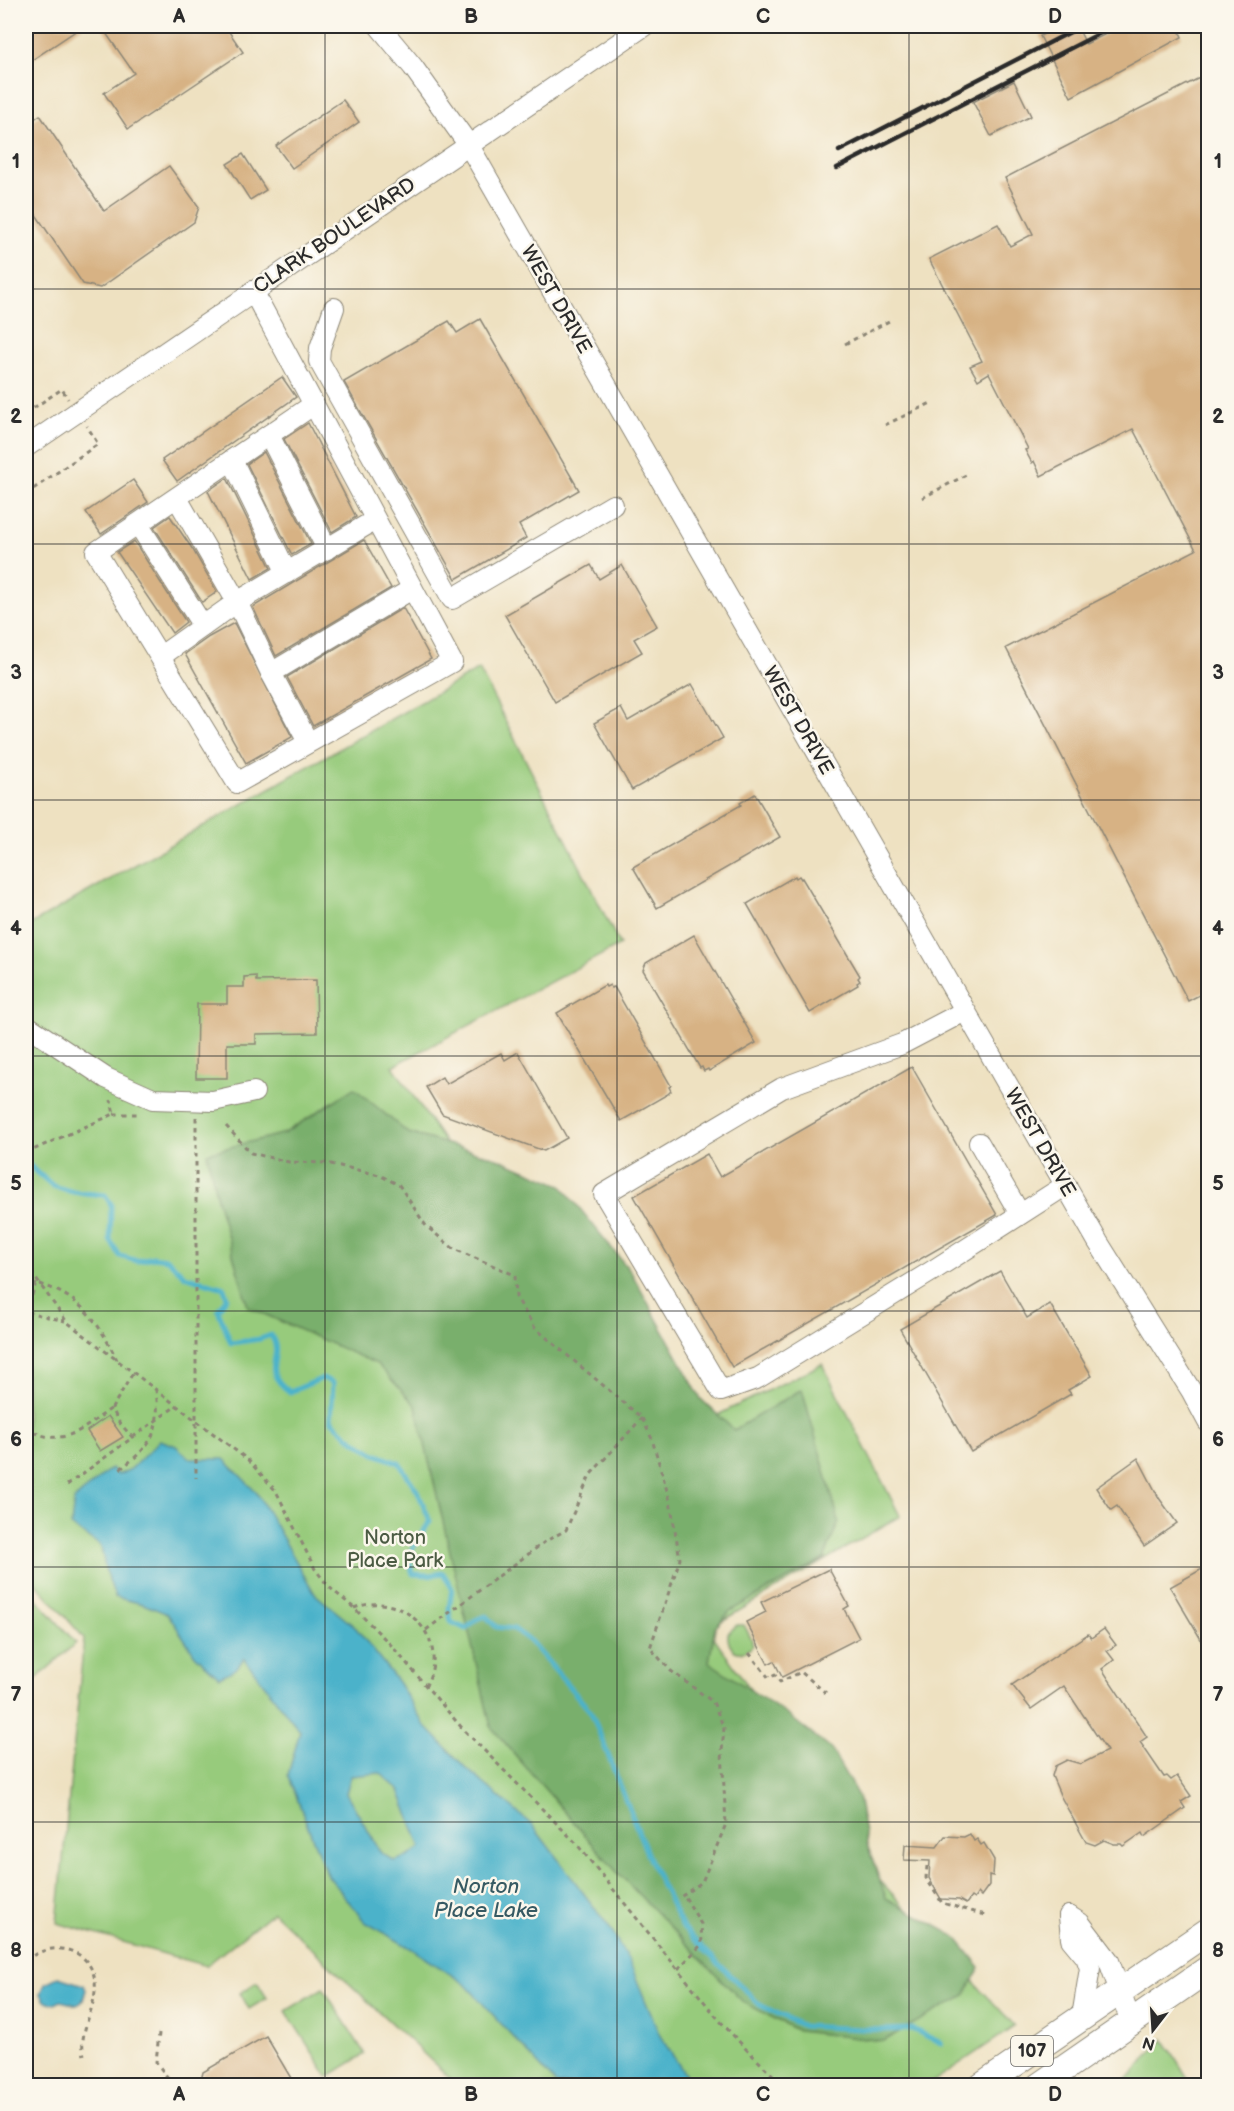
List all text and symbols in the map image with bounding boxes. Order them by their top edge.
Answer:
text: A [172,5,186,29]
text: B [464,5,478,29]
text: C [756,5,770,29]
text: D [1048,5,1062,29]
text: 1 [12,150,20,174]
text: 1 [1214,150,1222,174]
street label: CLARK BOULEVARD [249,173,420,299]
street label: WEST DRIVE [515,241,597,358]
text: 2 [10,405,22,429]
text: 2 [1212,405,1224,429]
text: 3 [10,661,22,685]
text: 3 [1212,661,1224,685]
street label: WEST DRIVE [757,662,839,779]
text: 4 [10,917,22,941]
text: 4 [1212,917,1224,941]
street label: WEST DRIVE [999,1084,1081,1201]
text: 5 [10,1172,22,1196]
text: 5 [1212,1172,1224,1196]
text: 6 [10,1428,22,1452]
text: 6 [1212,1428,1224,1452]
park label: Norton Place Park [347,1526,443,1573]
text: 7 [10,1683,22,1707]
text: 7 [1212,1683,1224,1707]
water label: Norton Place Lake [434,1874,538,1923]
text: 8 [10,1939,22,1963]
text: 8 [1212,1939,1224,1963]
north arrow [1123,2000,1183,2060]
text: N [1141,2032,1158,2054]
road number: 107 [1011,2036,1053,2066]
text: A [172,2083,186,2107]
text: B [464,2083,478,2107]
text: C [756,2083,770,2107]
text: D [1048,2083,1062,2107]

